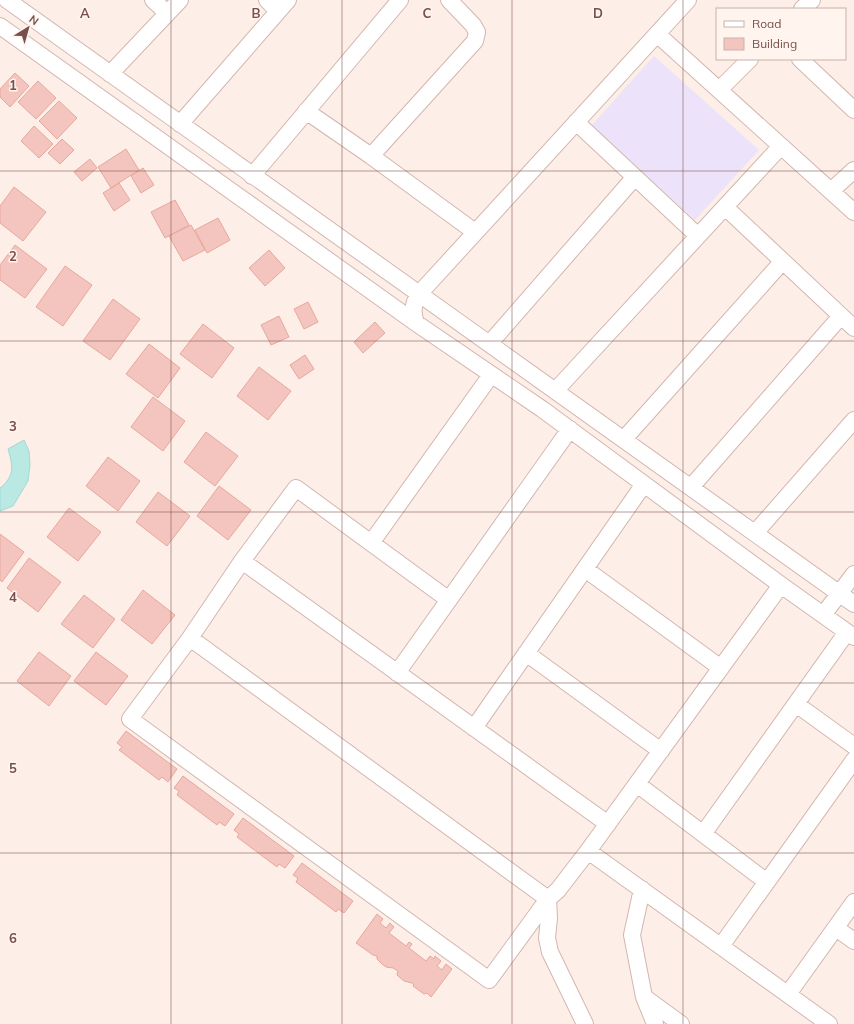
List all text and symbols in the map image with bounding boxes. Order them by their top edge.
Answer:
text: A [80,5,90,21]
text: B [252,5,261,21]
text: C [423,5,432,21]
text: D [593,5,603,21]
north arrow [8,8,48,48]
legend [716,8,846,60]
text: N [26,12,42,28]
text: Road [752,16,781,31]
text: Building [752,36,797,51]
text: 1 [9,77,17,93]
text: 2 [9,248,17,264]
text: 3 [9,418,17,434]
text: 4 [9,589,17,605]
text: 5 [9,760,17,776]
text: 6 [9,930,17,946]

